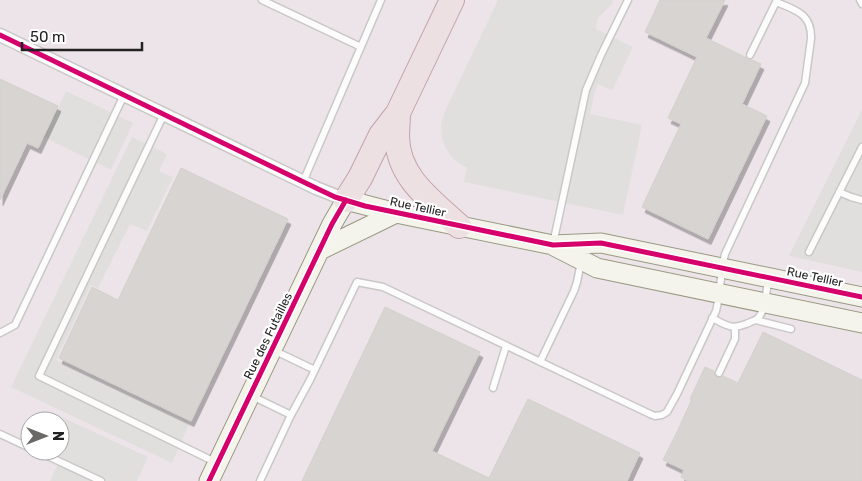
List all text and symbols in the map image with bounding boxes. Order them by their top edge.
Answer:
scale bar [22,20,142,52]
text: 50 m [30,28,65,46]
street label: Rue Tellier [389,194,448,220]
street label: Rue Tellier [786,264,845,290]
street label: Rue des Futailles [241,290,295,382]
north arrow [20,411,70,461]
text: N [49,431,66,441]

